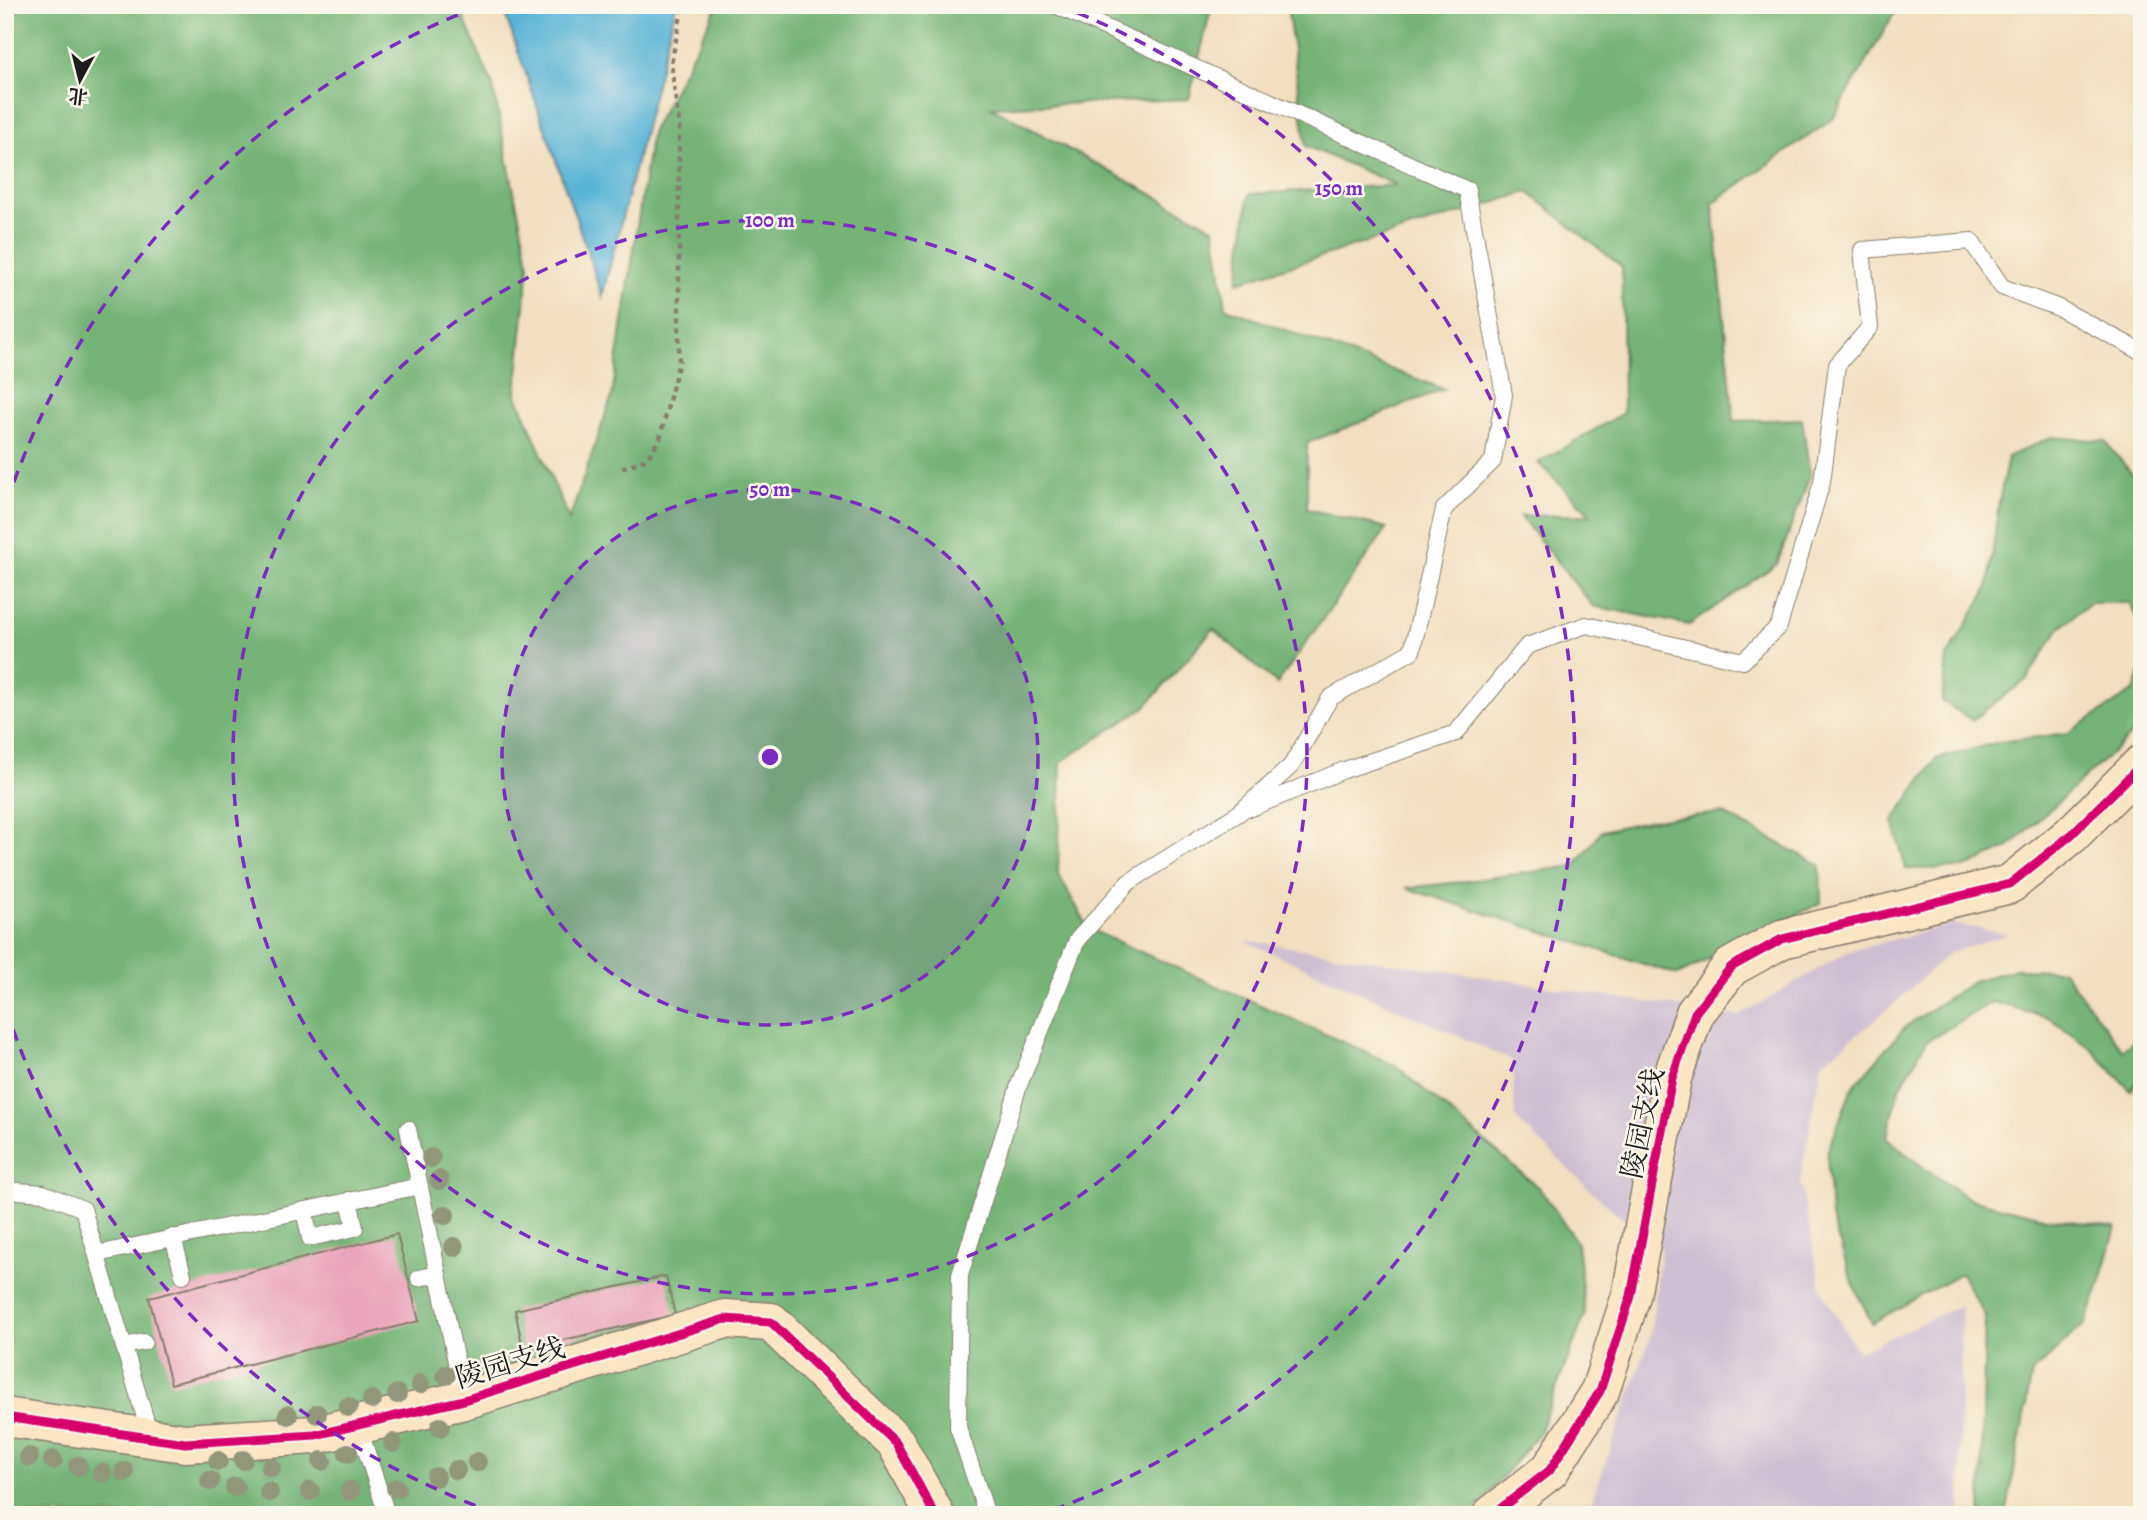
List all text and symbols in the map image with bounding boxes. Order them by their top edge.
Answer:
north arrow [46,46,116,116]
text: 北 [67,82,89,110]
text: 150 m [1315,174,1364,202]
text: 100 m [745,206,795,234]
text: 50 m [750,475,791,503]
centre of rings [758,745,782,769]
street label: 陵园支线 [1613,1064,1673,1182]
street label: 陵园支线 [451,1328,569,1398]

